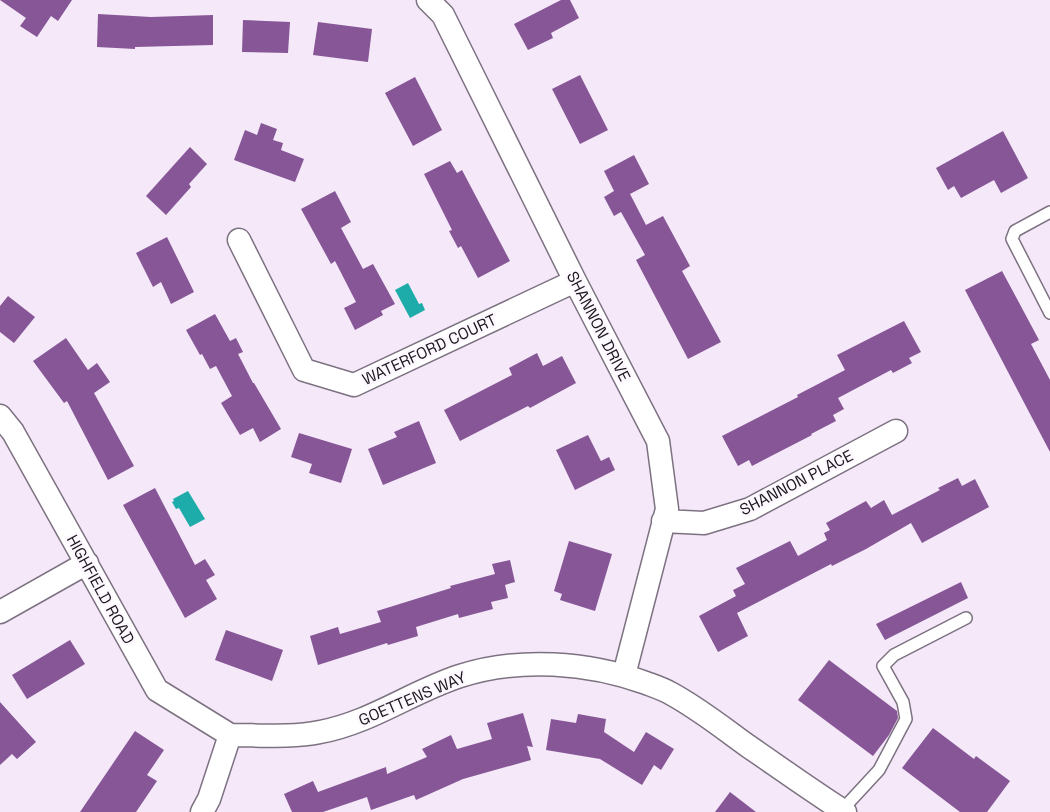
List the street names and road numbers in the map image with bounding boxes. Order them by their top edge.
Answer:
street label: SHANNON DRIVE [562,268,635,385]
street label: WATERFORD COURT [359,309,500,390]
street label: SHANNON PLACE [736,445,857,520]
street label: HIGHFIELD ROAD [62,531,139,648]
street label: GOETTENS WAY [355,666,469,731]

